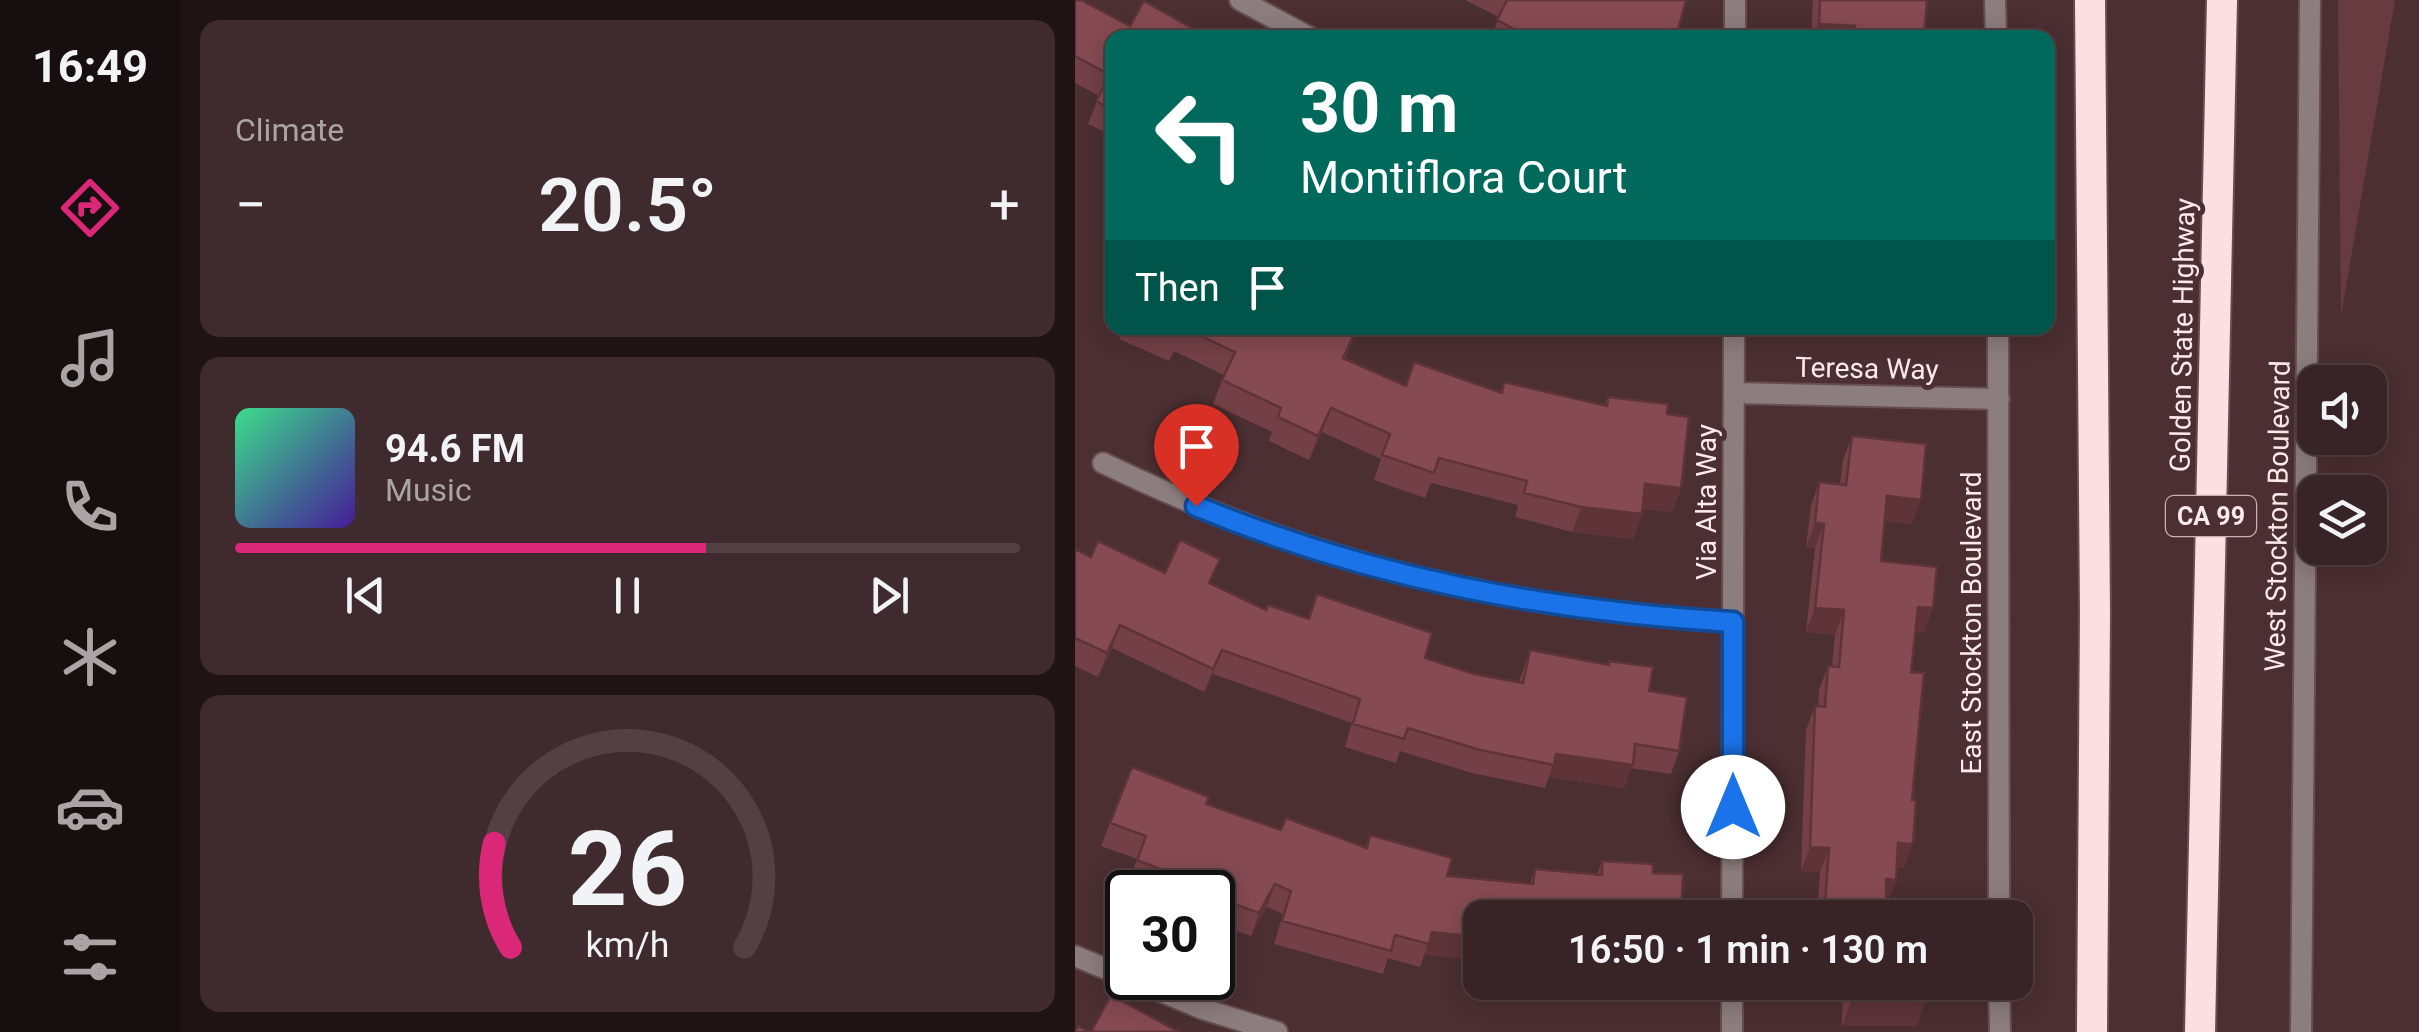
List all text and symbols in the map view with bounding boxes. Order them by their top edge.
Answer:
text: 16:49 [32,40,148,93]
text: 30 m [1300,67,1458,149]
icon: left [1135,70,1265,200]
text: Climate [235,111,344,149]
text: Montiflora Court [1300,151,1628,204]
text: 20.5° [538,161,717,249]
icon: directions [55,173,125,243]
text: − [235,173,266,237]
text: + [989,173,1020,237]
street label: Golden State Highway [2164,198,2201,472]
icon: arrive [1240,260,1295,315]
text: Then [1135,266,1220,310]
icon: music [55,323,125,393]
street label: Teresa Way [1795,351,1939,386]
street label: West Stockton Boulevard [2258,360,2297,672]
map controls [2297,365,2387,565]
button: sound [2297,365,2387,455]
pin [1154,404,1239,507]
icon: arrive [1169,419,1224,474]
street label: Via Alta Way [1690,424,1723,580]
text: 94.6 FM [385,427,525,471]
text: Music [385,471,472,509]
street label: East Stockton Boulevard [1955,471,1988,775]
icon: phone [55,472,125,542]
button: layers [2297,475,2387,565]
road number: CA 99 [2166,496,2256,536]
icon: previous [338,568,393,623]
icon: pause [600,568,655,623]
icon: next [862,568,917,623]
icon: climate [55,622,125,692]
position arrow [1681,755,1785,859]
icon: car [55,772,125,842]
text: 26 [568,809,687,930]
speed limit sign: 30 [1105,870,1235,1000]
icon: filters [55,922,125,992]
text: km/h [586,924,669,966]
text: 16:50 · 1 min · 130 m [1568,928,1928,972]

